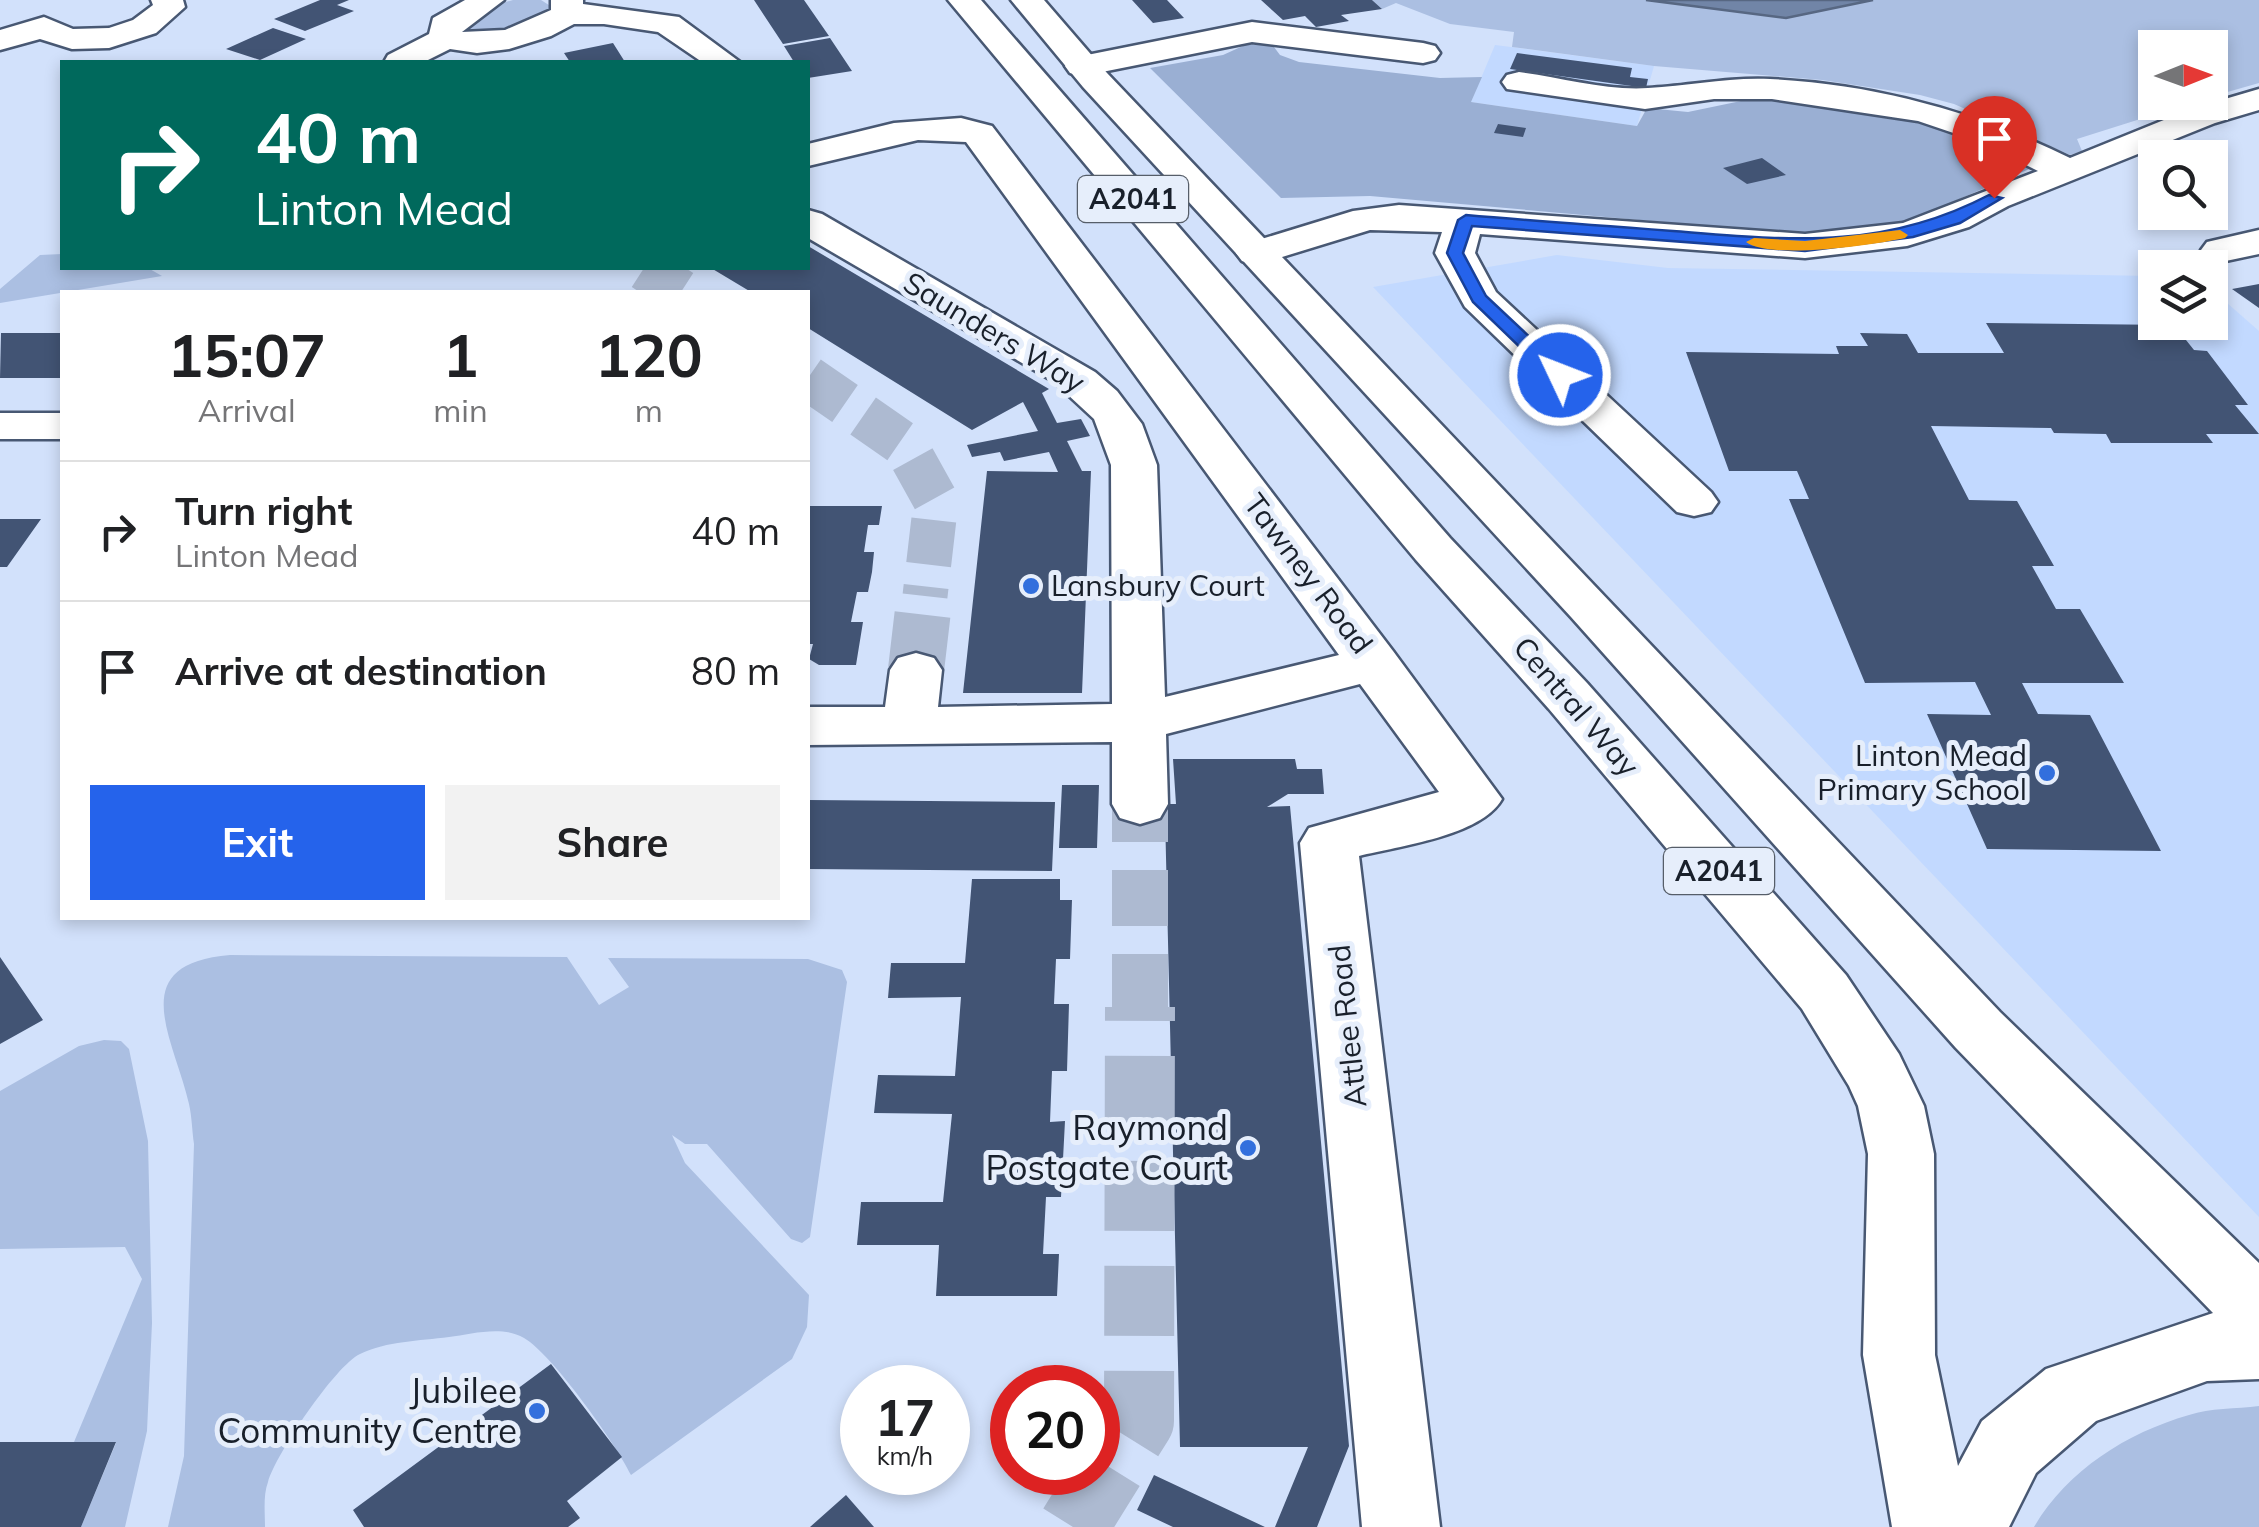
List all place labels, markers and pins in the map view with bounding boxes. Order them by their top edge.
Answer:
pin [1952,96,2037,199]
place label: Lansbury Court [1051,566,1265,604]
marker: Lansbury Court [1020,575,1042,597]
place label: Linton Mead Primary School [1817,736,2027,808]
marker: Linton Mead Primary School [2036,762,2058,784]
place label: Raymond Postgate Court [986,1105,1228,1189]
marker: Raymond Postgate Court [1237,1137,1259,1159]
place label: Jubilee Community Centre [218,1368,517,1452]
marker: Jubilee Community Centre [526,1400,548,1422]

